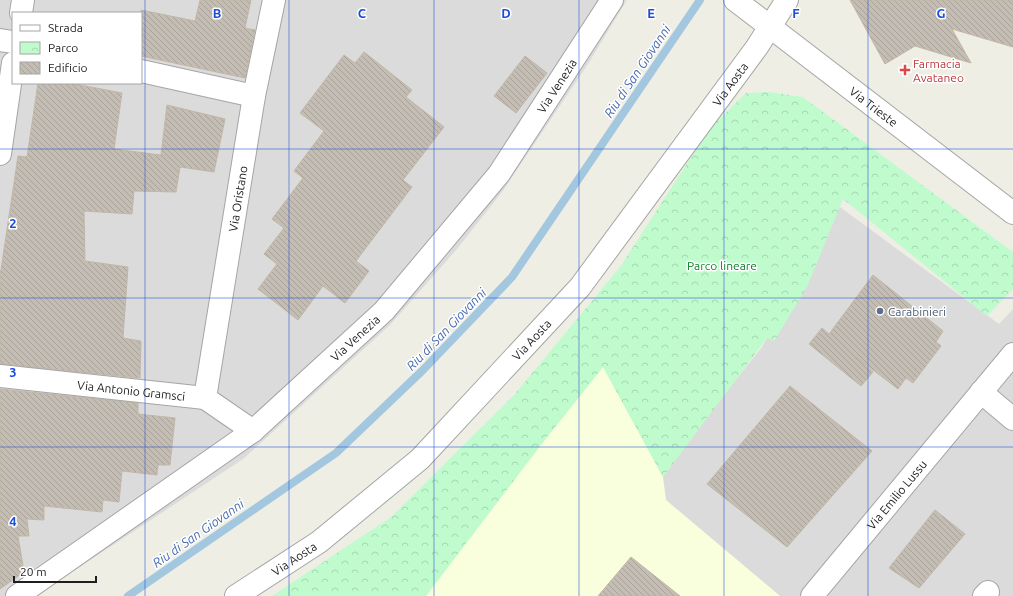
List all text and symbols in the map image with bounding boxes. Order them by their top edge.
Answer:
text: B [213,6,222,20]
text: C [358,6,367,20]
text: D [501,6,511,20]
text: E [647,6,655,20]
text: F [792,6,800,20]
text: G [937,6,946,20]
legend [12,12,142,84]
text: Strada [48,21,83,34]
water label: Riu di San Giovanni [601,22,673,120]
text: Parco [48,41,78,54]
street label: Via Venezia [534,56,579,115]
place label: Farmacia Avataneo [913,57,964,84]
street label: Via Aosta [709,60,750,108]
text: Edificio [48,61,88,74]
marker: Farmacia Avataneo [900,65,910,75]
street label: Via Trieste [847,84,900,129]
street label: Via Oristano [226,165,249,233]
text: 2 [9,216,17,230]
park label: Parco lineare [687,259,757,272]
water label: Riu di San Giovanni [403,285,489,373]
place label: Carabinieri [888,305,946,318]
marker: Carabinieri [875,306,885,316]
street label: Via Venezia [328,312,382,363]
street label: Via Aosta [509,316,553,362]
text: 3 [9,365,17,379]
street label: Via Antonio Gramsci [77,378,186,402]
street label: Via Emilio Lussu [864,457,929,532]
water label: Riu di San Giovanni [150,496,247,570]
text: 4 [9,514,17,528]
street label: Via Aosta [269,539,319,578]
scale bar [14,558,96,584]
text: 20 m [20,565,47,578]

